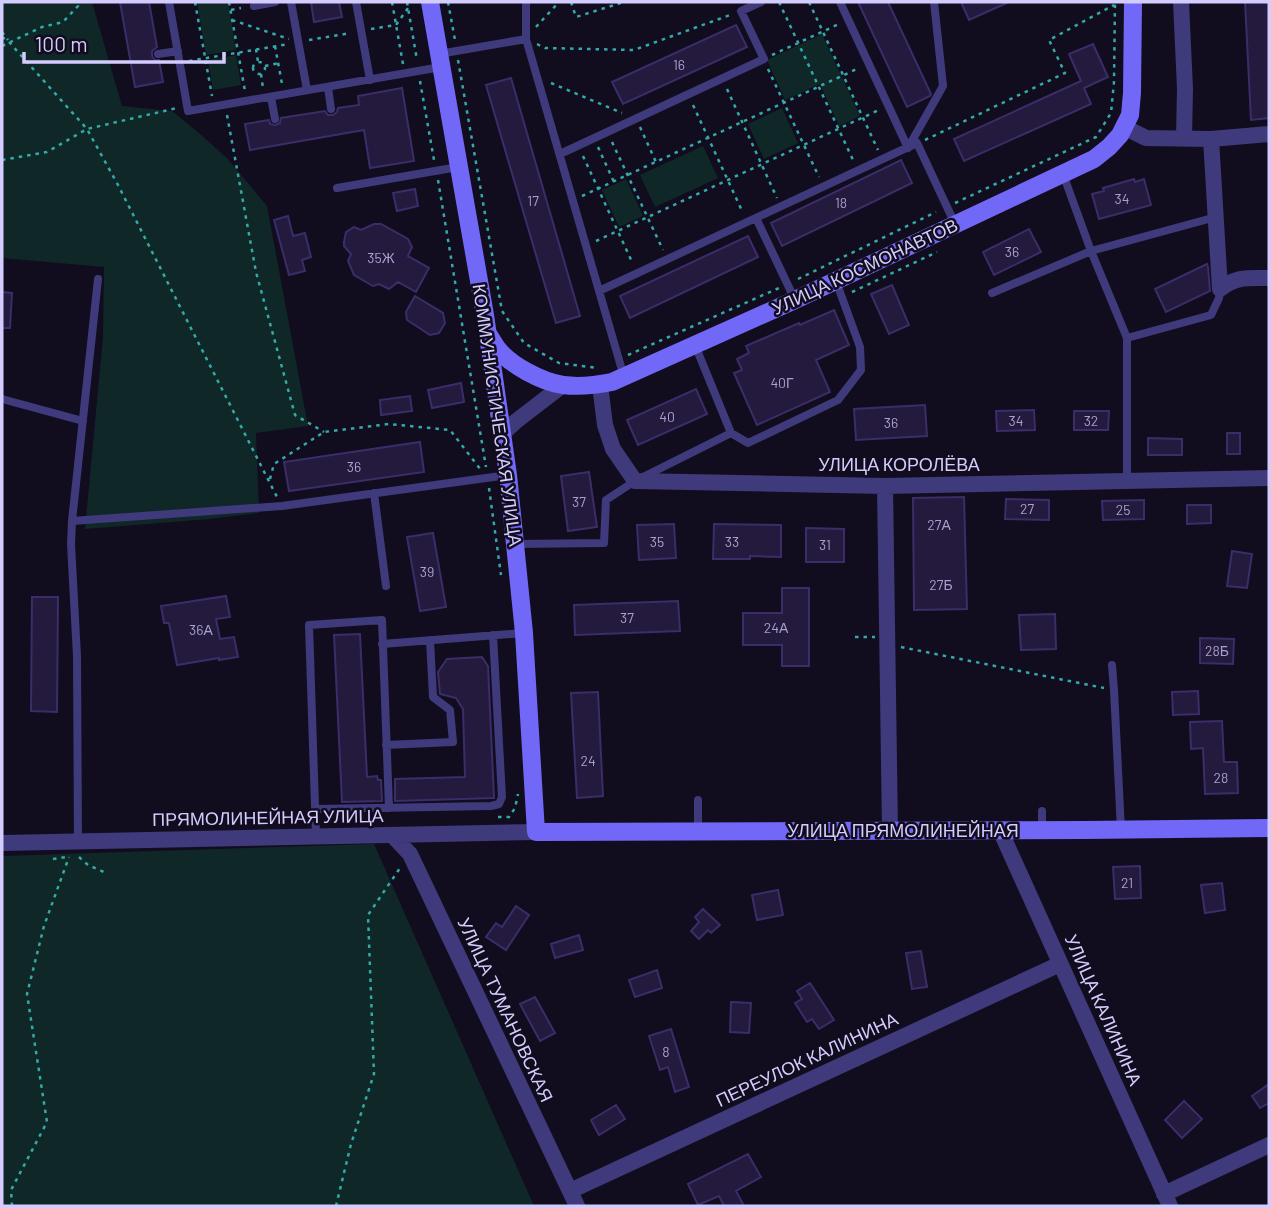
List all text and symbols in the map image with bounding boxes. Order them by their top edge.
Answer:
scale bar [24,21,224,65]
text: 100 m [35,31,88,56]
house number: 16 [673,56,685,73]
house number: 34 [1115,190,1129,207]
house number: 17 [527,192,539,209]
house number: 18 [835,194,847,211]
street label: УЛИЦА КОСМОНАВТОВ [768,213,961,319]
house number: 36 [1005,243,1019,260]
house number: 35Ж [367,249,395,266]
street label: КОММУНИСТИЧЕСКАЯ УЛИЦА [469,282,527,548]
house number: 40Г [770,374,794,391]
house number: 40 [659,408,675,425]
house number: 34 [1009,412,1023,429]
house number: 32 [1084,412,1098,429]
house number: 36 [884,414,898,431]
street label: УЛИЦА КОРОЛЁВА [818,453,980,475]
house number: 36 [347,458,361,475]
house number: 37 [572,493,586,510]
house number: 27 [1020,500,1034,517]
house number: 25 [1116,501,1130,518]
house number: 27А [927,516,951,533]
house number: 35 [650,533,664,550]
house number: 33 [725,533,739,550]
house number: 31 [819,536,831,553]
house number: 39 [420,563,434,580]
house number: 27Б [929,576,953,593]
house number: 37 [620,609,634,626]
house number: 24А [764,619,789,636]
house number: 36А [189,621,214,638]
house number: 28Б [1205,642,1229,659]
house number: 24 [580,752,596,769]
house number: 28 [1214,769,1228,786]
street label: ПРЯМОЛИНЕЙНАЯ УЛИЦА [152,804,384,830]
street label: УЛИЦА ПРЯМОЛИНЕЙНАЯ [787,819,1019,841]
house number: 21 [1121,874,1133,891]
street label: УЛИЦА ТУМАНОВСКАЯ [453,914,558,1105]
street label: УЛИЦА КАЛИНИНА [1061,931,1147,1089]
street label: ПЕРЕУЛОК КАЛИНИНА [712,1007,901,1111]
house number: 8 [662,1043,670,1060]

